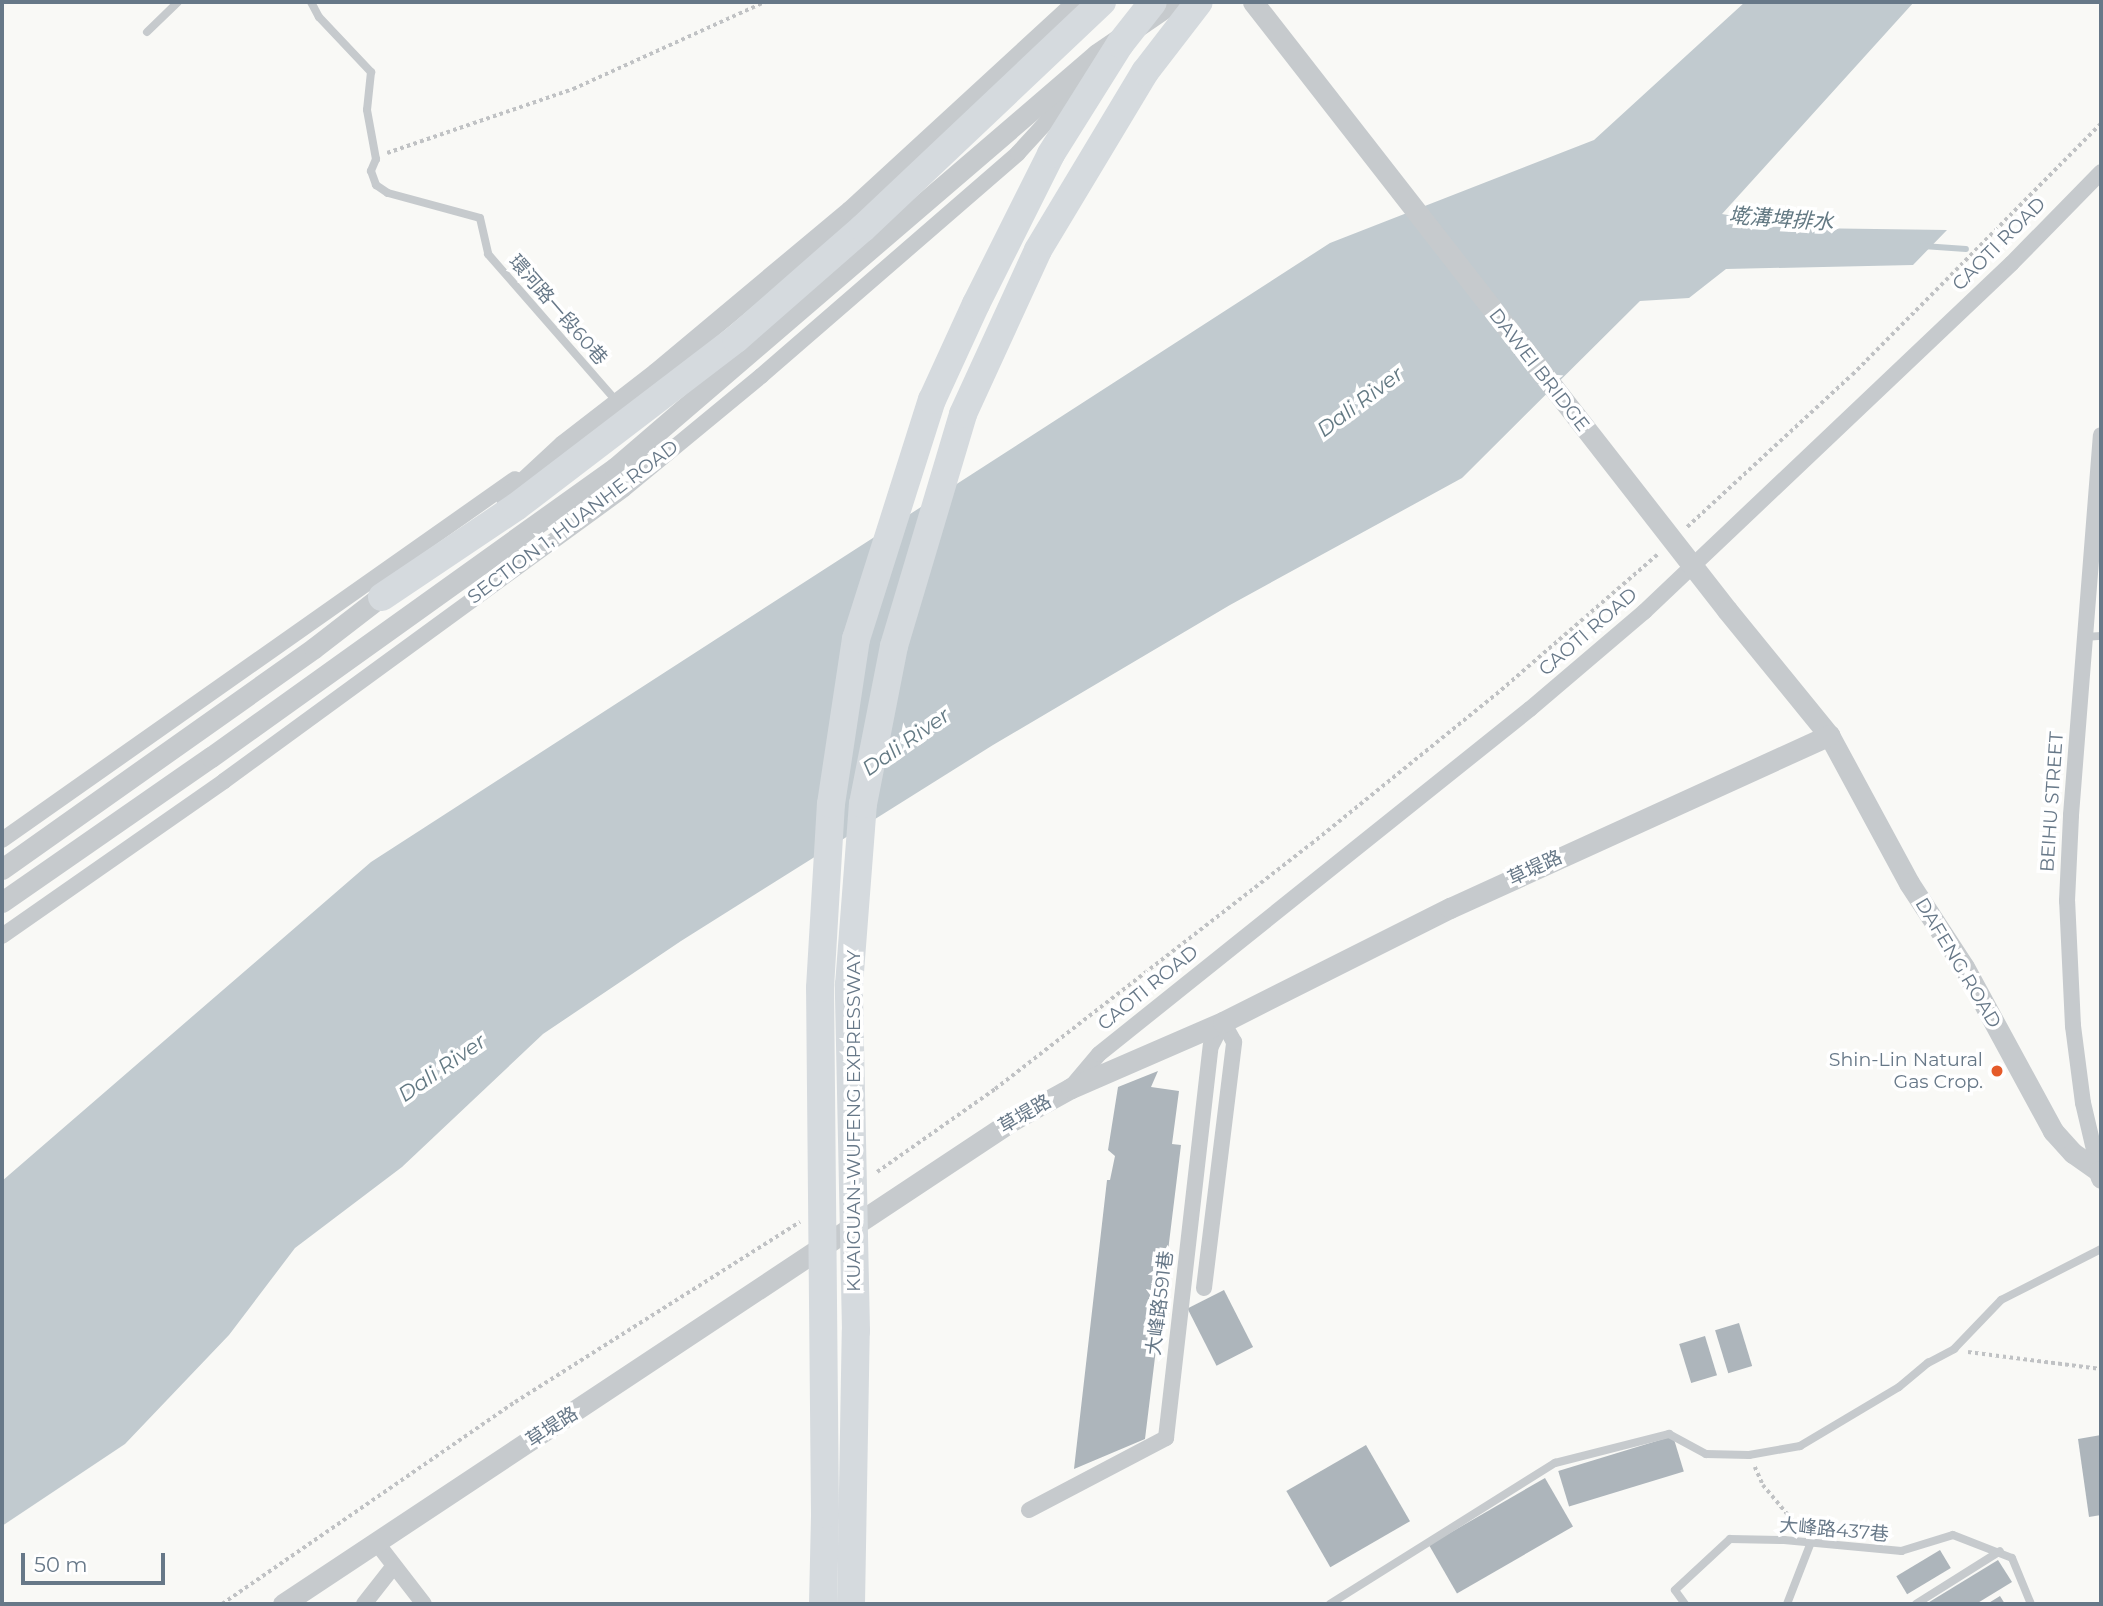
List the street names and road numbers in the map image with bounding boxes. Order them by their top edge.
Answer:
street label: CAOTI ROAD [1948,193,2050,295]
street label: 環河路一段60巷 [504,250,612,370]
street label: DAWEI BRIDGE [1484,304,1594,436]
street label: SECTION 1, HUANHE ROAD [463,435,683,609]
street label: CAOTI ROAD [1534,583,1642,681]
street label: BEIHU STREET [2036,731,2068,873]
street label: 草堤路 [1504,846,1566,890]
street label: DAFENG ROAD [1910,894,2006,1032]
street label: CAOTI ROAD [1093,941,1203,1035]
street label: KUAIGUAN-WUFENG EXPRESSWAY [843,950,865,1292]
street label: 草堤路 [995,1090,1055,1138]
street label: 大峰路591巷 [1142,1249,1178,1357]
street label: 草堤路 [522,1402,582,1452]
street label: 大峰路437巷 [1778,1514,1890,1546]

